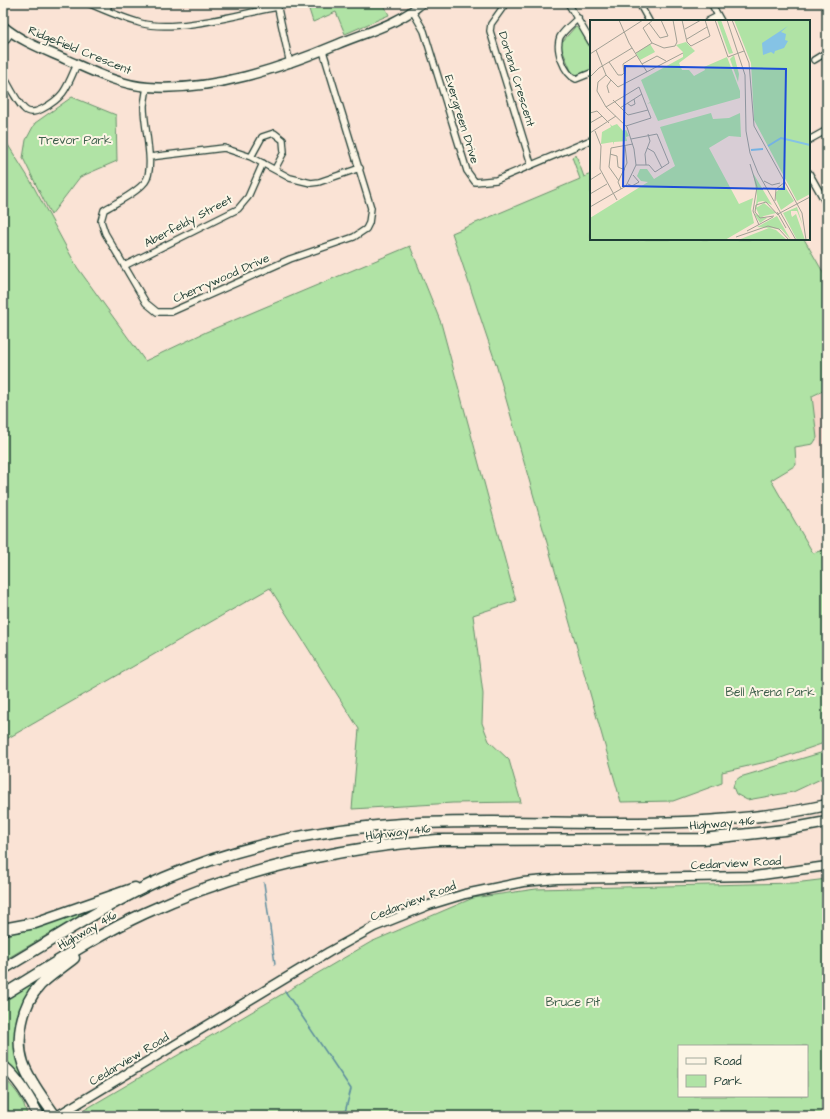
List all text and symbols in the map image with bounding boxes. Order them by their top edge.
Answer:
inset map [590,20,810,240]
street label: Ridgefield Crescent [25,22,134,80]
street label: Dorland Crescent [494,29,539,129]
street label: Evergreen Drive [439,73,483,166]
park label: Trevor Park [39,132,112,149]
street label: Aberfeldy Street [141,191,236,253]
street label: Cherrywood Drive [170,249,273,308]
park label: Bell Arena Park [725,684,815,701]
street label: Highway 416 [689,812,756,836]
street label: Highway 416 [364,820,432,846]
street label: Cedarview Road [690,853,782,874]
street label: Cedarview Road [368,877,458,926]
street label: Highway 416 [55,906,121,955]
park label: Bruce Pit [546,994,600,1011]
street label: Cedarview Road [86,1029,172,1090]
legend [678,1045,808,1097]
text: Road [714,1053,742,1070]
text: Park [714,1073,742,1090]

